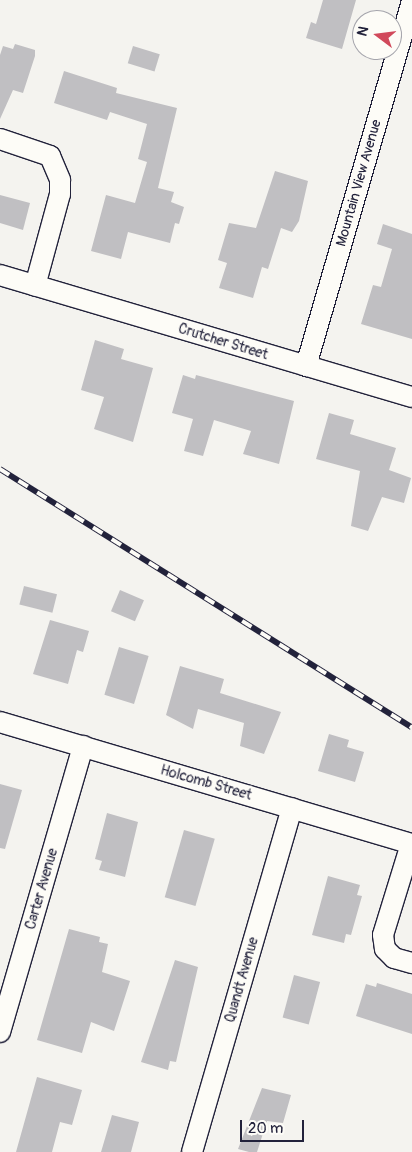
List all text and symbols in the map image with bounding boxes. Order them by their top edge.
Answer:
north arrow [352,10,402,60]
text: N [354,24,372,38]
street label: Mountain View Avenue [333,118,385,248]
street label: Crutcher Street [176,320,270,364]
street label: Holcomb Street [158,762,254,804]
street label: Carter Avenue [22,846,62,932]
street label: Quandt Avenue [222,935,262,1025]
scale bar [242,1110,306,1142]
text: 20 m [248,1119,283,1138]

